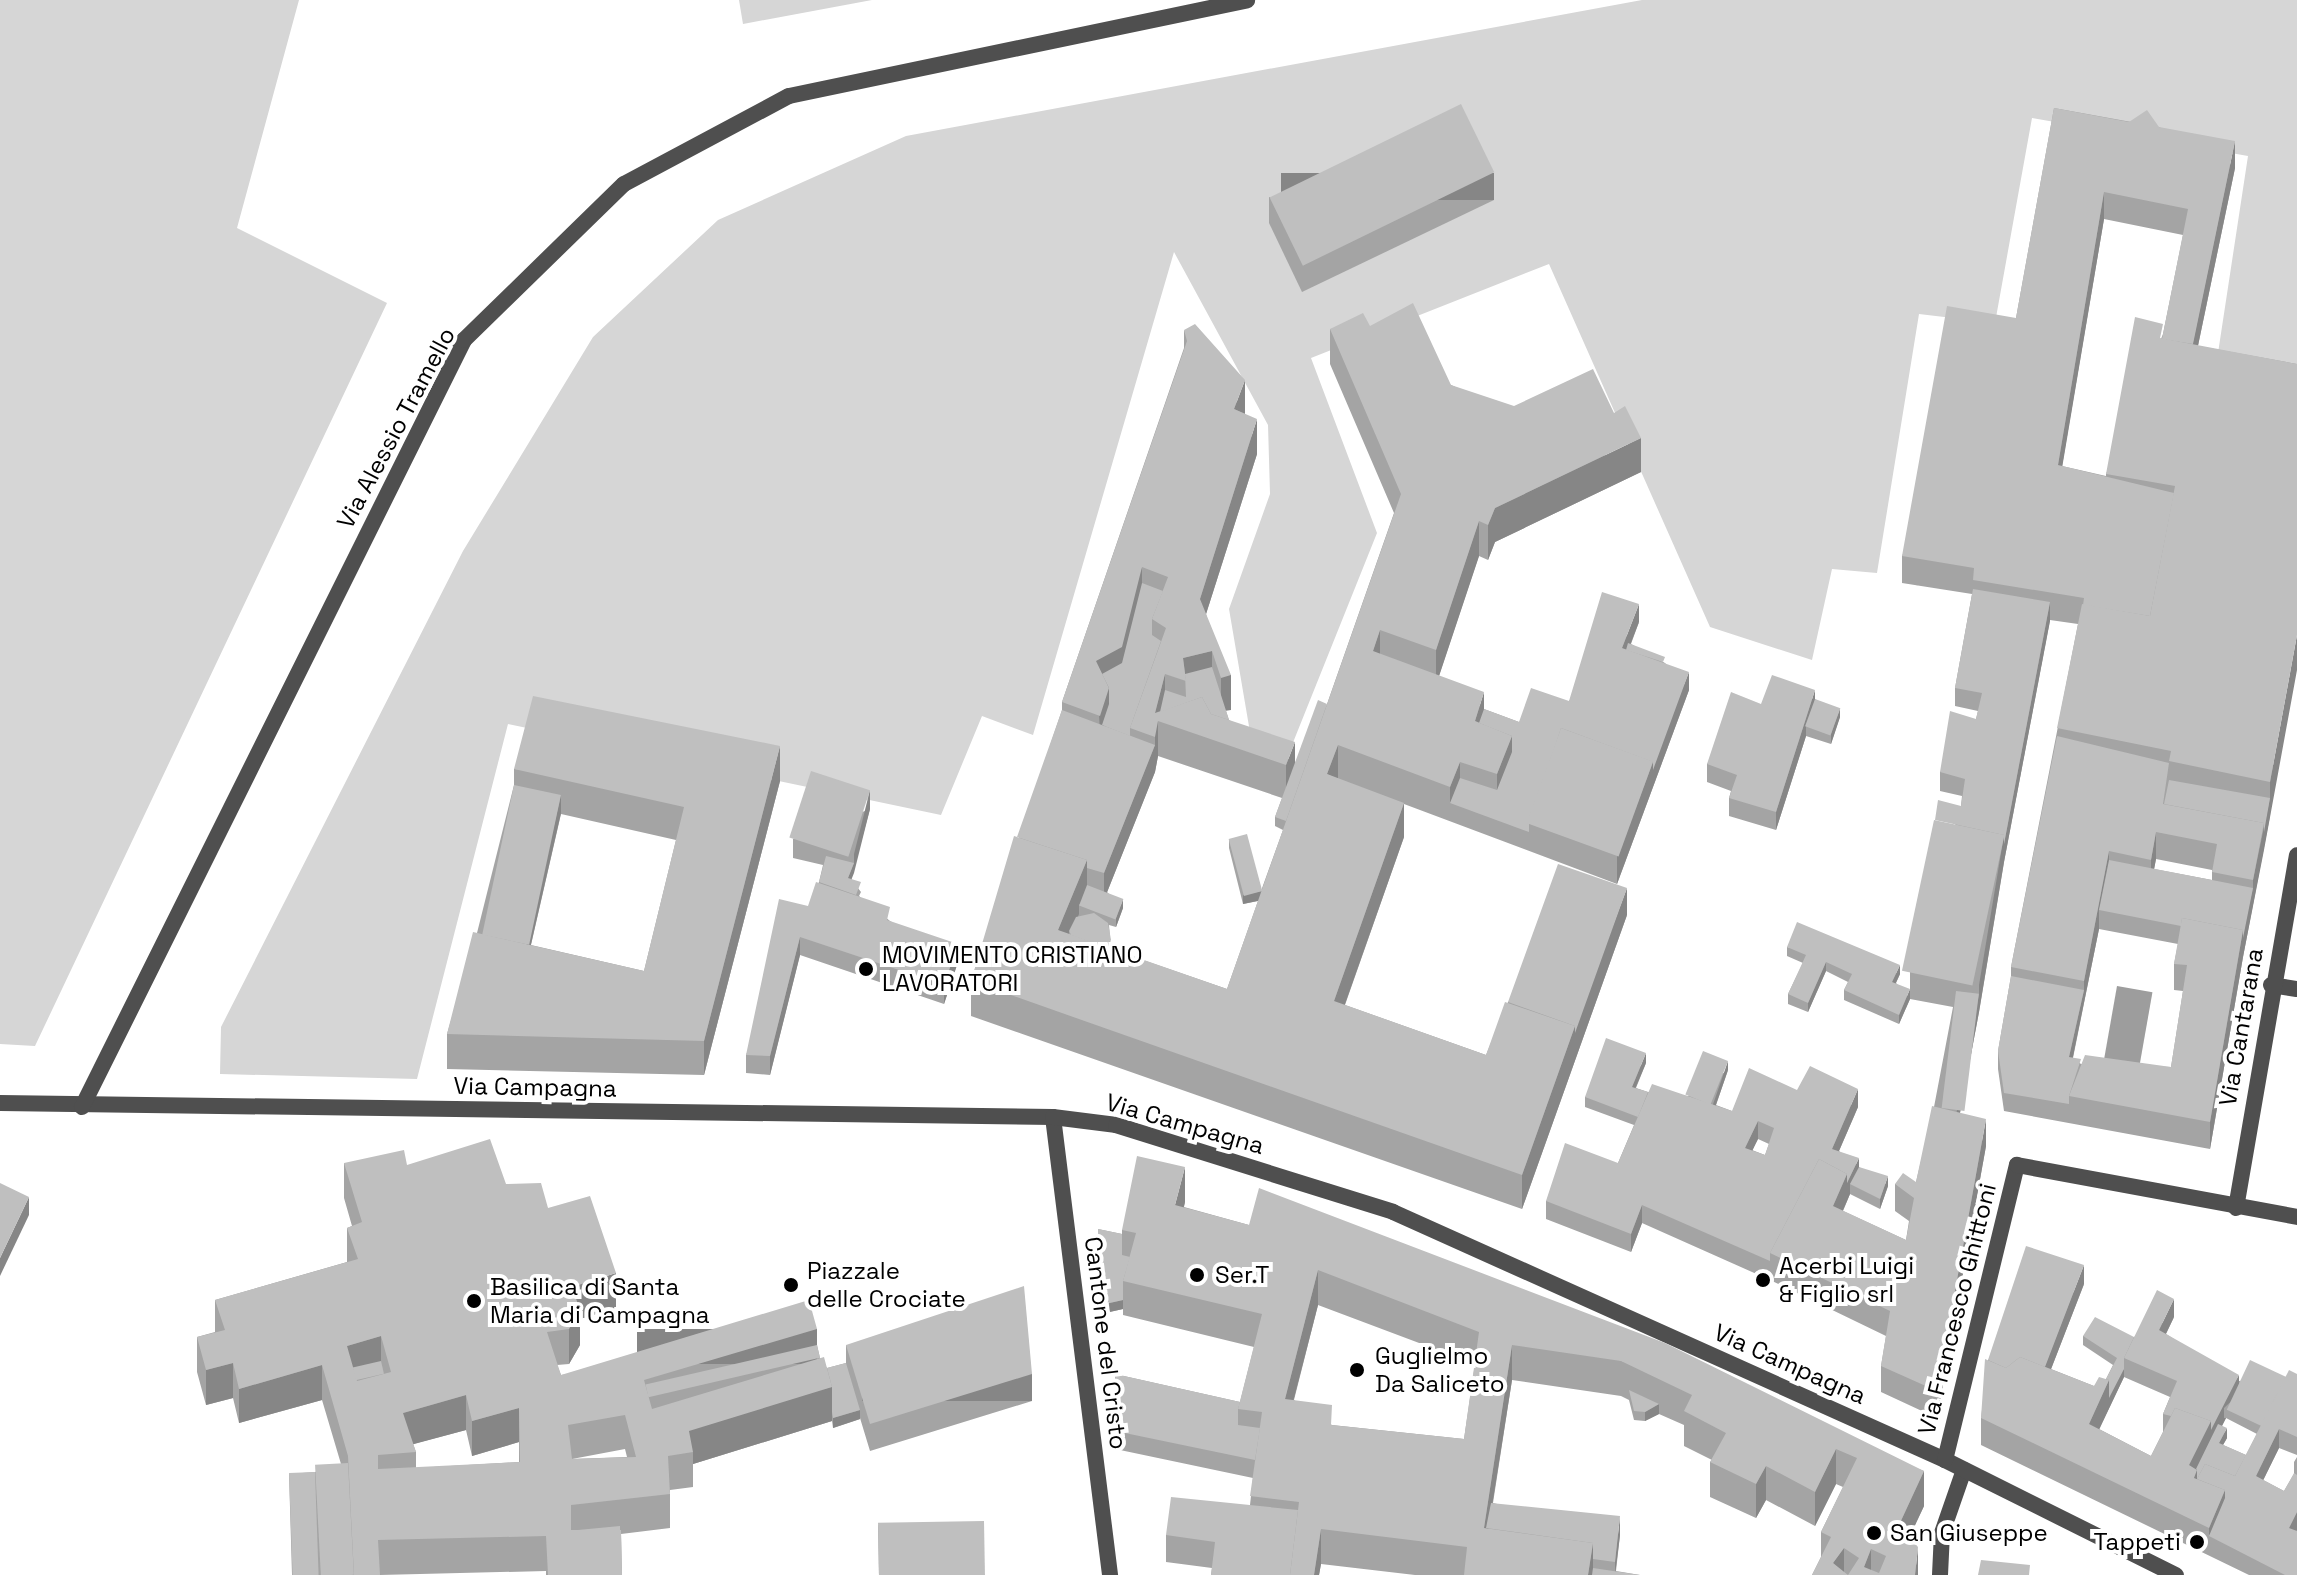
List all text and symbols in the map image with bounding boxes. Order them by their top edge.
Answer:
street label: Via Alessio Tramello [331,322,461,534]
place label: MOVIMENTO CRISTIANO LAVORATORI [882,941,1142,997]
street label: Via Cantarana [2213,946,2269,1108]
marker: MOVIMENTO CRISTIANO LAVORATORI [857,960,875,978]
street label: Via Campagna [453,1071,617,1103]
street label: Via Campagna [1102,1088,1268,1160]
street label: Via Francesco Ghittoni [1912,1180,2002,1438]
street label: Cantone del Cristo [1079,1235,1133,1451]
place label: Acerbi Luigi & Figlio srl [1779,1252,1914,1308]
place label: Piazzale delle Crociate [807,1257,966,1313]
place label: Ser.T [1215,1261,1269,1289]
marker: Ser.T [1186,1264,1208,1286]
marker: Acerbi Luigi & Figlio srl [1754,1271,1772,1289]
place label: Basilica di Santa Maria di Campagna [490,1273,710,1329]
marker: Piazzale delle Crociate [782,1276,800,1294]
marker: Basilica di Santa Maria di Campagna [465,1292,483,1310]
street label: Via Campagna [1710,1318,1870,1410]
place label: Guglielmo Da Saliceto [1375,1342,1505,1398]
marker: Guglielmo Da Saliceto [1346,1359,1368,1381]
place label: San Giuseppe [1890,1519,2048,1547]
marker: San Giuseppe [1865,1524,1883,1542]
place label: Tappeti [2094,1528,2181,1556]
marker: Tappeti [2188,1533,2206,1551]

